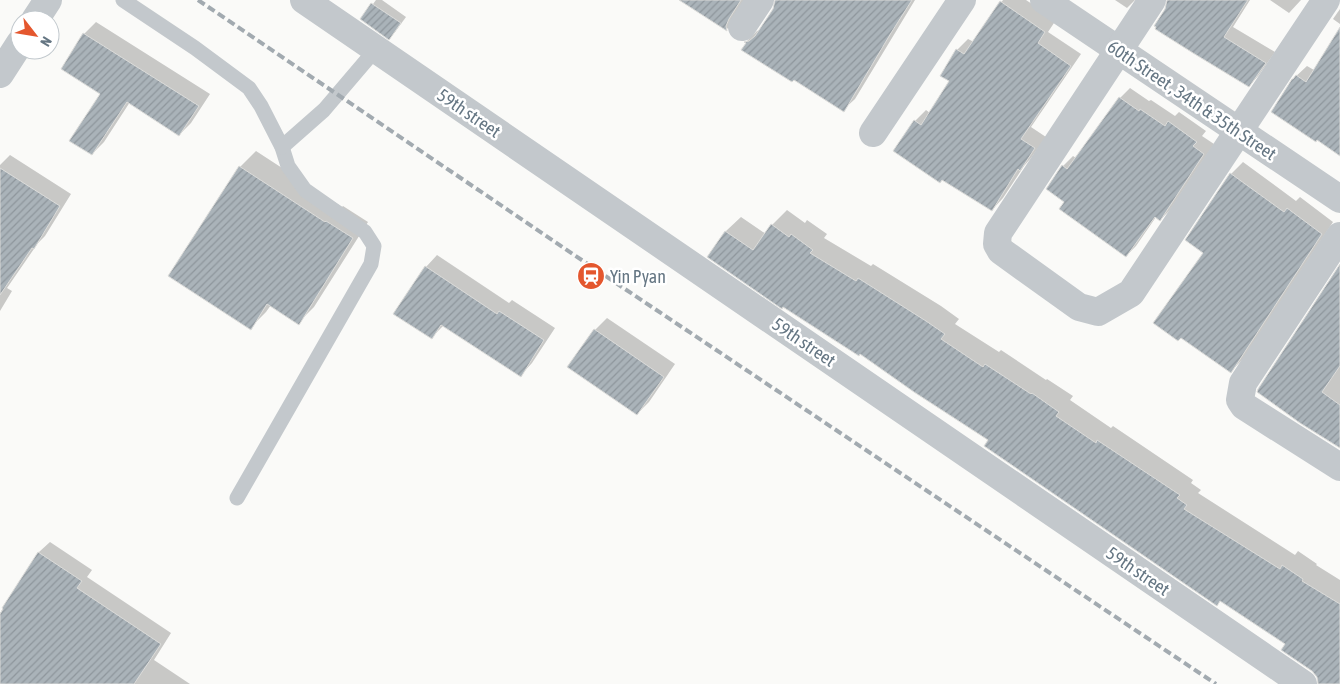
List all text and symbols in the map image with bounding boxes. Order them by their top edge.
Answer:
north arrow [10,10,60,60]
text: N [37,34,55,49]
street label: 60th Street , 34th & 35th Street [1104,36,1280,164]
street label: 59th street [433,84,505,142]
station icon: Yin Pyan [576,261,606,291]
place label: Yin Pyan [610,266,666,287]
street label: 59th street [768,313,840,371]
street label: 59th street [1102,542,1174,600]

